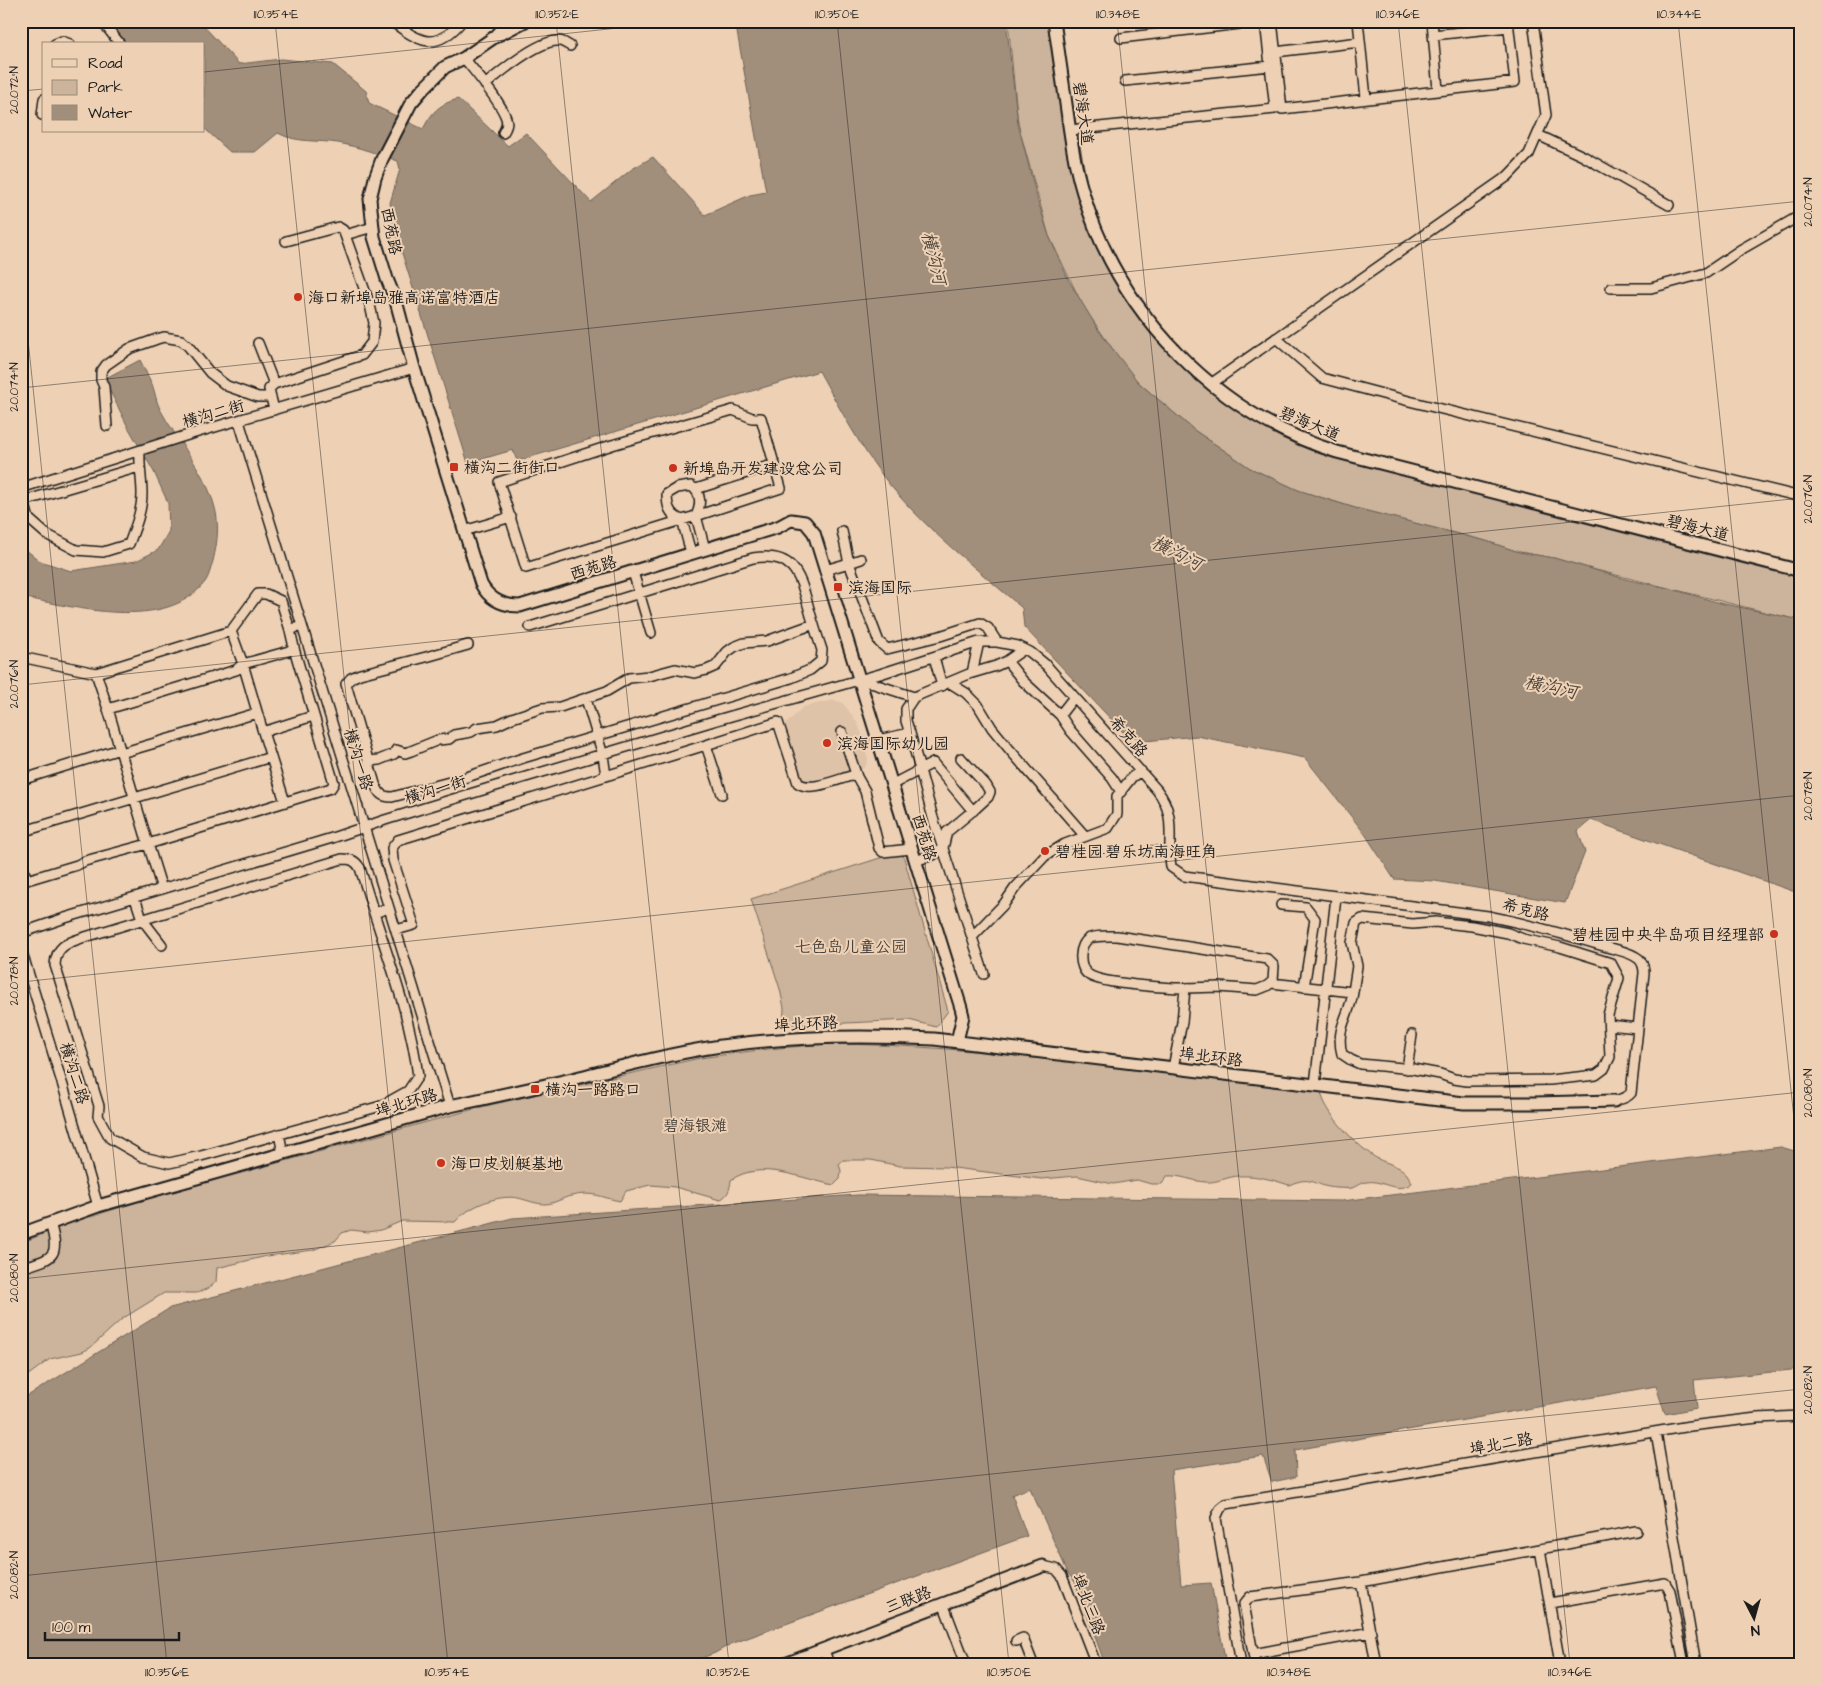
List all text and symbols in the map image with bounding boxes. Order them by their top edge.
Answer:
text: 110.354°E [254,6,298,23]
text: 110.352°E [535,6,579,23]
text: 110.350°E [815,6,859,23]
text: 110.348°E [1096,6,1140,23]
text: 110.346°E [1376,6,1420,23]
text: 110.344°E [1657,6,1701,23]
legend [42,42,205,132]
text: Road [88,53,123,74]
text: 20.072°N [6,65,23,114]
text: Park [88,77,123,98]
street label: 碧海大道 [1068,80,1098,146]
text: Water [88,103,132,124]
text: 20.074°N [1800,177,1817,227]
street label: 西苑路 [376,206,406,257]
water label: 横沟河 [915,229,953,290]
place label: 海口新埠岛雅高诺富特酒店 [308,287,500,309]
marker: 海口新埠岛雅高诺富特酒店 [292,291,304,303]
text: 20.074°N [6,362,23,412]
street label: 横沟二街 [179,395,247,433]
street label: 碧海大道 [1276,401,1343,447]
place label: 横沟二街街口 [464,457,560,479]
place label: 新埠岛开发建设总公司 [683,458,843,480]
marker: 横沟二街街口 [448,461,460,473]
marker: 新埠岛开发建设总公司 [667,462,679,474]
text: 20.076°N [1800,474,1817,523]
street label: 碧海大道 [1664,510,1731,546]
water label: 横沟河 [1147,530,1209,578]
street label: 西苑路 [567,550,619,585]
place label: 滨海国际 [848,577,912,599]
marker: 滨海国际 [832,581,844,593]
text: 20.076°N [6,659,23,708]
water label: 横沟河 [1522,670,1583,706]
street label: 希克路 [1104,711,1152,762]
street label: 横沟一路 [338,725,378,793]
place label: 滨海国际幼儿园 [837,733,949,755]
marker: 滨海国际幼儿园 [821,737,833,749]
street label: 横沟一街 [401,770,469,810]
text: 20.078°N [1800,771,1817,821]
street label: 西苑路 [907,811,942,863]
place label: 碧桂园·碧乐坊南海旺角 [1055,841,1217,863]
marker: 碧桂园·碧乐坊南海旺角 [1039,845,1051,857]
street label: 希克路 [1500,893,1552,926]
place label: 碧桂园中央半岛项目经理部 [1572,924,1764,946]
marker: 碧桂园中央半岛项目经理部 [1768,928,1780,940]
park label: 七色岛儿童公园 [795,936,907,958]
text: 20.078°N [6,956,23,1006]
street label: 埠北环路 [774,1011,839,1037]
street label: 横沟二路 [54,1039,94,1107]
street label: 埠北环路 [1178,1042,1244,1072]
text: 20.080°N [1800,1068,1817,1118]
place label: 横沟一路路口 [545,1079,641,1101]
marker: 横沟一路路口 [529,1083,541,1095]
street label: 埠北环路 [372,1084,440,1122]
park label: 碧海银滩 [663,1115,727,1137]
place label: 海口皮划艇基地 [451,1153,563,1175]
marker: 海口皮划艇基地 [435,1157,447,1169]
text: 20.080°N [6,1253,23,1303]
text: 20.082°N [1800,1365,1817,1414]
street label: 埠北二路 [1468,1428,1535,1460]
text: 20.082°N [6,1550,23,1599]
street label: 埠北三路 [1066,1571,1110,1638]
street label: 三联路 [882,1581,935,1619]
north arrow [1730,1592,1780,1642]
scale bar [45,1610,179,1642]
text: 100 m [52,1617,91,1638]
text: N [1750,1620,1761,1640]
text: 110.356°E [145,1664,189,1681]
text: 110.354°E [425,1664,469,1681]
text: 110.352°E [706,1664,750,1681]
text: 110.350°E [987,1664,1031,1681]
text: 110.348°E [1267,1664,1311,1681]
text: 110.346°E [1548,1664,1592,1681]

